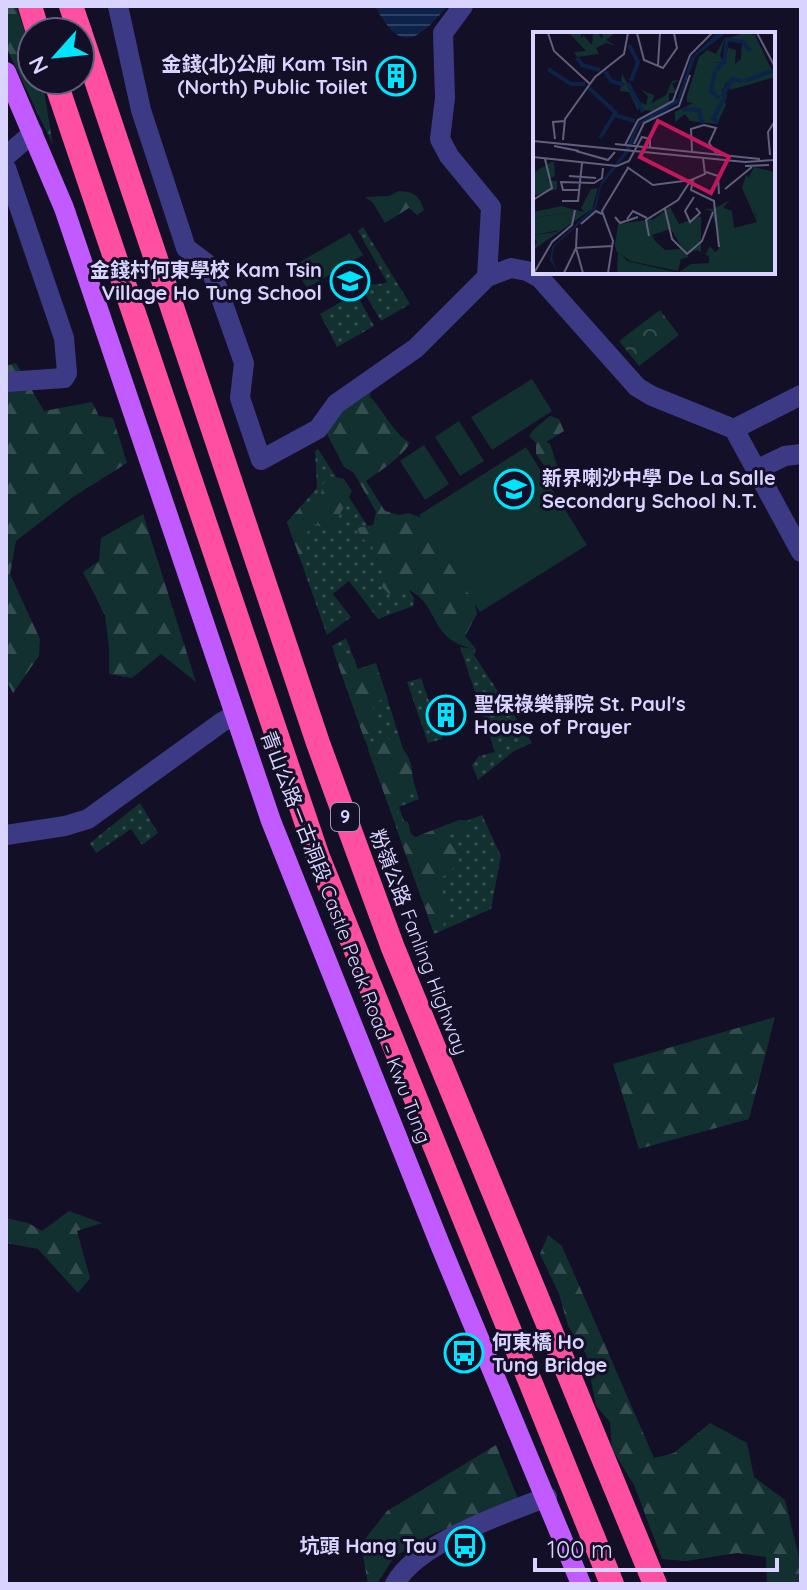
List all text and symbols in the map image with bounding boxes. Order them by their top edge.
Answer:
north arrow [16,16,96,96]
inset map [533,32,775,274]
place label: 金錢(北)公廁 Kam Tsin (North) Public Toilet [162,51,368,99]
text: N [22,52,54,79]
building icon: 金錢(北)公廁 Kam Tsin (North) Public Toilet [375,55,417,97]
place label: 金錢村何東學校 Kam Tsin Village Ho Tung School [90,257,322,305]
school or university icon: 金錢村何東學校 Kam Tsin Village Ho Tung School [329,260,371,302]
place label: 新界喇沙中學 De La Salle Secondary School N.T. [542,465,776,513]
school or university icon: 新界喇沙中學 De La Salle Secondary School N.T. [493,468,535,510]
place label: 聖保祿樂靜院 St. Paul's House of Prayer [474,691,686,739]
building icon: 聖保祿樂靜院 St. Paul's House of Prayer [425,694,467,736]
street label: 青山公路－古洞段 Castle Peak Road – Kwu Tung [256,727,437,1147]
road number: 9 [331,803,359,831]
street label: 粉嶺公路 Fanling Highway [365,826,474,1058]
place label: 何東橋 Ho Tung Bridge [492,1329,607,1377]
bus stop icon: 何東橋 Ho Tung Bridge [443,1332,485,1374]
scale bar [535,1522,777,1572]
bus stop icon: 坑頭 Hang Tau [444,1525,486,1567]
place label: 坑頭 Hang Tau [300,1533,437,1558]
text: 100 m [547,1534,613,1564]

